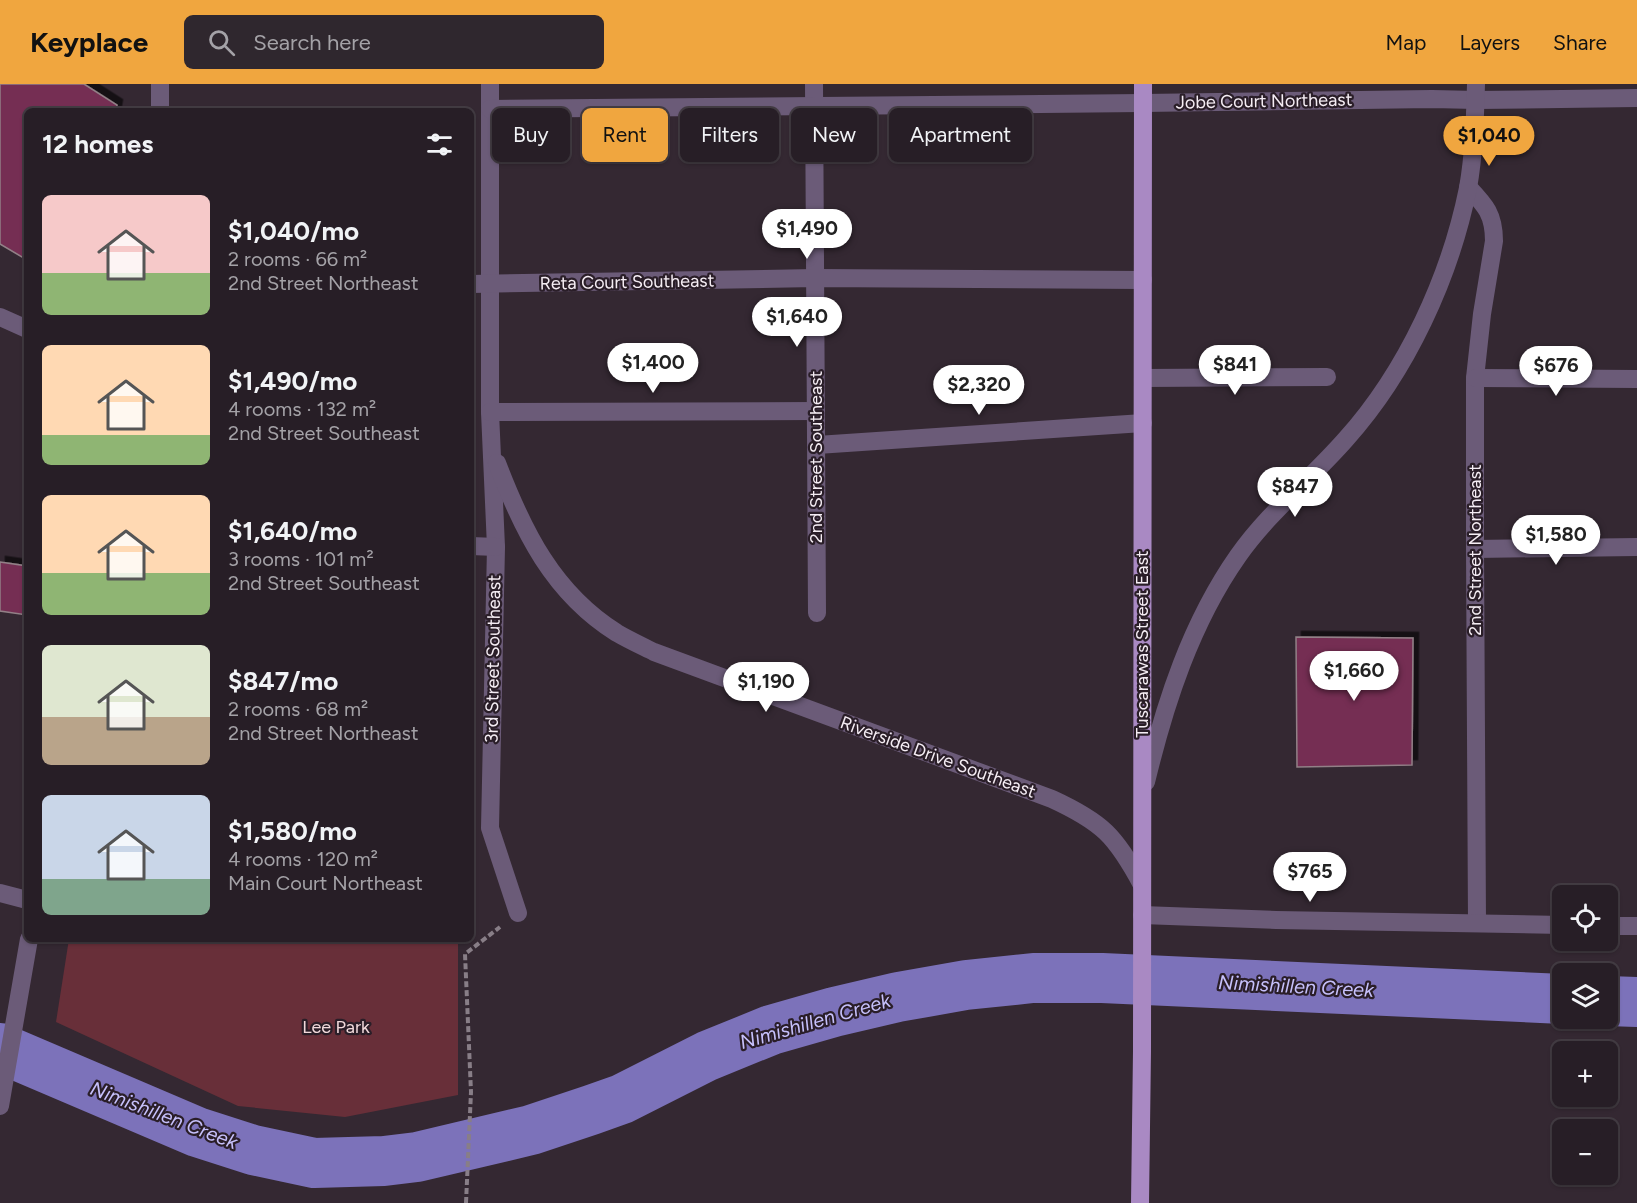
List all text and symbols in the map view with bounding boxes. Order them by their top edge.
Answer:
search box [184,15,604,69]
text: Keyplace [30,25,148,59]
icon: search [205,26,238,59]
text: Search here [253,29,371,56]
text: Map [1386,30,1426,55]
text: Layers [1459,30,1520,55]
text: Share [1553,30,1607,55]
street label: Jobe Court Northeast [1175,88,1353,114]
chip: Buy [492,108,570,162]
chip: Rent [582,108,668,162]
chip: Filters [680,108,779,162]
chip: New [791,108,877,162]
chip: Apartment [889,108,1032,162]
pin: $1,040 [1440,116,1538,167]
text: $1,040 [1457,123,1521,147]
text: 12 homes [42,128,153,160]
icon: filters [423,128,456,161]
pin: $1,490 [758,209,856,260]
text: $1,040/mo [228,215,359,247]
text: $1,490 [776,216,838,240]
icon: home [90,219,162,291]
text: 2 rooms · 66 m² [228,247,367,271]
street label: Reta Court Southeast [539,269,715,295]
text: 2nd Street Northeast [228,271,419,295]
pin: $1,640 [748,297,846,348]
text: $1,640 [766,304,828,328]
pin: $1,400 [604,343,702,394]
pin: $841 [1199,345,1271,396]
pin: $676 [1520,346,1592,397]
text: $1,400 [621,350,685,374]
text: $841 [1213,352,1257,376]
text: $676 [1533,353,1579,377]
text: $1,490/mo [228,365,357,397]
pin: $2,320 [930,365,1028,416]
icon: home [90,369,162,441]
street label: 2nd Street Southeast [805,371,827,543]
text: $2,320 [947,372,1011,396]
text: 4 rooms · 132 m² [228,397,376,421]
text: 2nd Street Southeast [228,421,420,445]
street label: 2nd Street Northeast [1464,464,1486,636]
pin: $847 [1259,467,1331,518]
text: $847 [1271,474,1319,498]
text: $1,640/mo [228,515,357,547]
pin: $1,580 [1507,515,1605,566]
icon: home [90,519,162,591]
text: $1,580 [1525,522,1587,546]
text: 3 rooms · 101 m² [228,547,374,571]
street label: Tuscarawas Street East [1131,550,1153,738]
text: 2nd Street Southeast [228,571,420,595]
street label: 3rd Street Southeast [481,574,505,743]
pin: $1,660 [1305,651,1403,702]
text: $1,660 [1324,658,1384,682]
pin: $1,190 [717,662,815,713]
text: $847/mo [228,665,338,697]
icon: home [90,669,162,741]
text: $1,190 [737,669,795,693]
text: 2 rooms · 68 m² [228,697,368,721]
street label: Riverside Drive Southeast [837,711,1039,803]
text: 2nd Street Northeast [228,721,419,745]
text: $1,580/mo [228,815,357,847]
icon: home [90,819,162,891]
text: 4 rooms · 120 m² [228,847,378,871]
pin: $765 [1274,852,1346,903]
text: $765 [1287,859,1333,883]
text: Main Court Northeast [228,871,423,895]
map controls [1552,885,1618,1185]
button: locate [1552,885,1618,951]
button: layers [1552,963,1618,1029]
water label: Nimishillen Creek [1218,970,1376,1002]
water label: Nimishillen Creek [737,988,894,1054]
park label: Lee Park [302,1016,370,1038]
button: + [1552,1041,1618,1107]
water label: Nimishillen Creek [87,1076,242,1155]
button: − [1552,1119,1618,1185]

